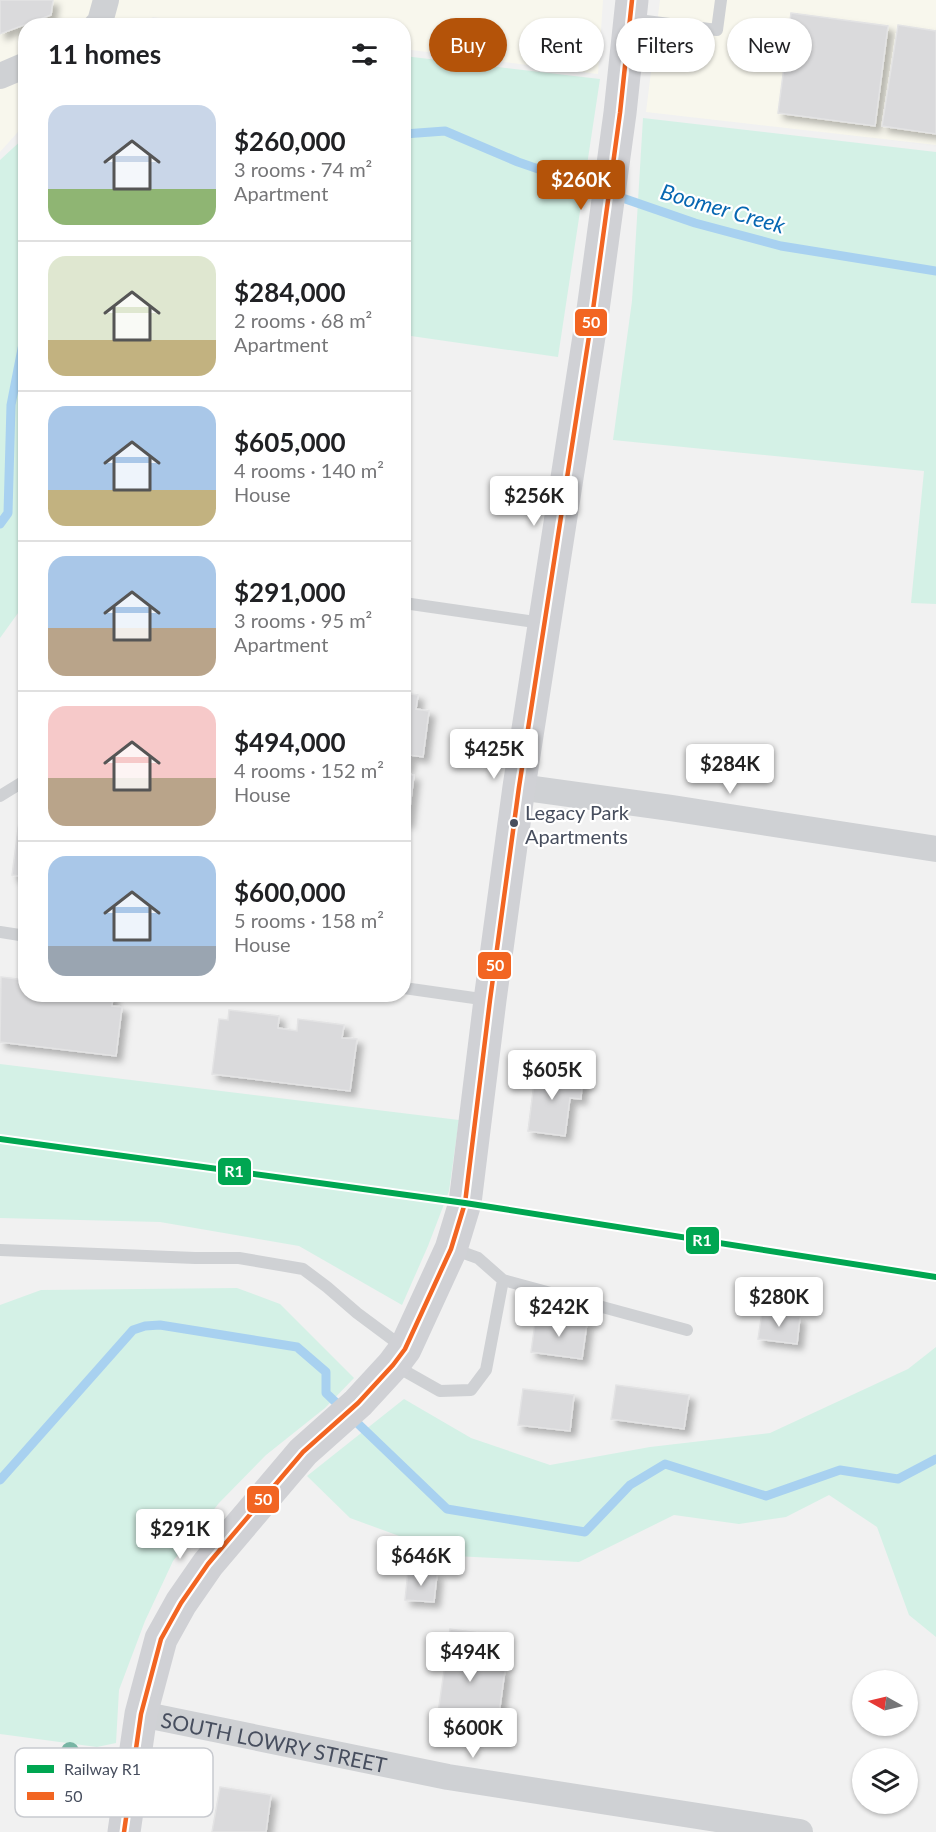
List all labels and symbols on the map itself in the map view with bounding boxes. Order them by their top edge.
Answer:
pin: $260K [539,160,623,211]
water label: Boomer Creek [658,177,789,239]
line badge: 50 [574,308,608,337]
text: 50 [582,312,600,331]
pin: $256K [492,476,576,527]
pin: $425K [452,729,536,780]
pin: $284K [688,744,772,795]
place label: Legacy Park Apartments [525,800,630,848]
marker: Legacy Park Apartments [508,817,520,829]
line badge: 50 [477,951,512,980]
text: 50 [486,955,504,974]
pin: $605K [510,1050,594,1101]
line badge: R1 [217,1157,252,1186]
text: R1 [224,1161,244,1180]
line badge: R1 [685,1226,720,1255]
text: R1 [692,1230,712,1249]
pin: $280K [737,1277,821,1328]
pin: $242K [517,1287,601,1338]
line badge: 50 [246,1485,280,1514]
text: 50 [254,1489,272,1508]
pin: $291K [138,1509,222,1560]
pin: $646K [379,1536,463,1587]
pin: $494K [428,1632,512,1683]
north arrow [852,1670,918,1736]
street label: SOUTH LOWRY STREET [159,1706,390,1777]
pin: $600K [431,1708,515,1759]
legend [15,1748,213,1817]
text: Railway R1 [64,1759,141,1778]
text: 50 [64,1786,83,1805]

